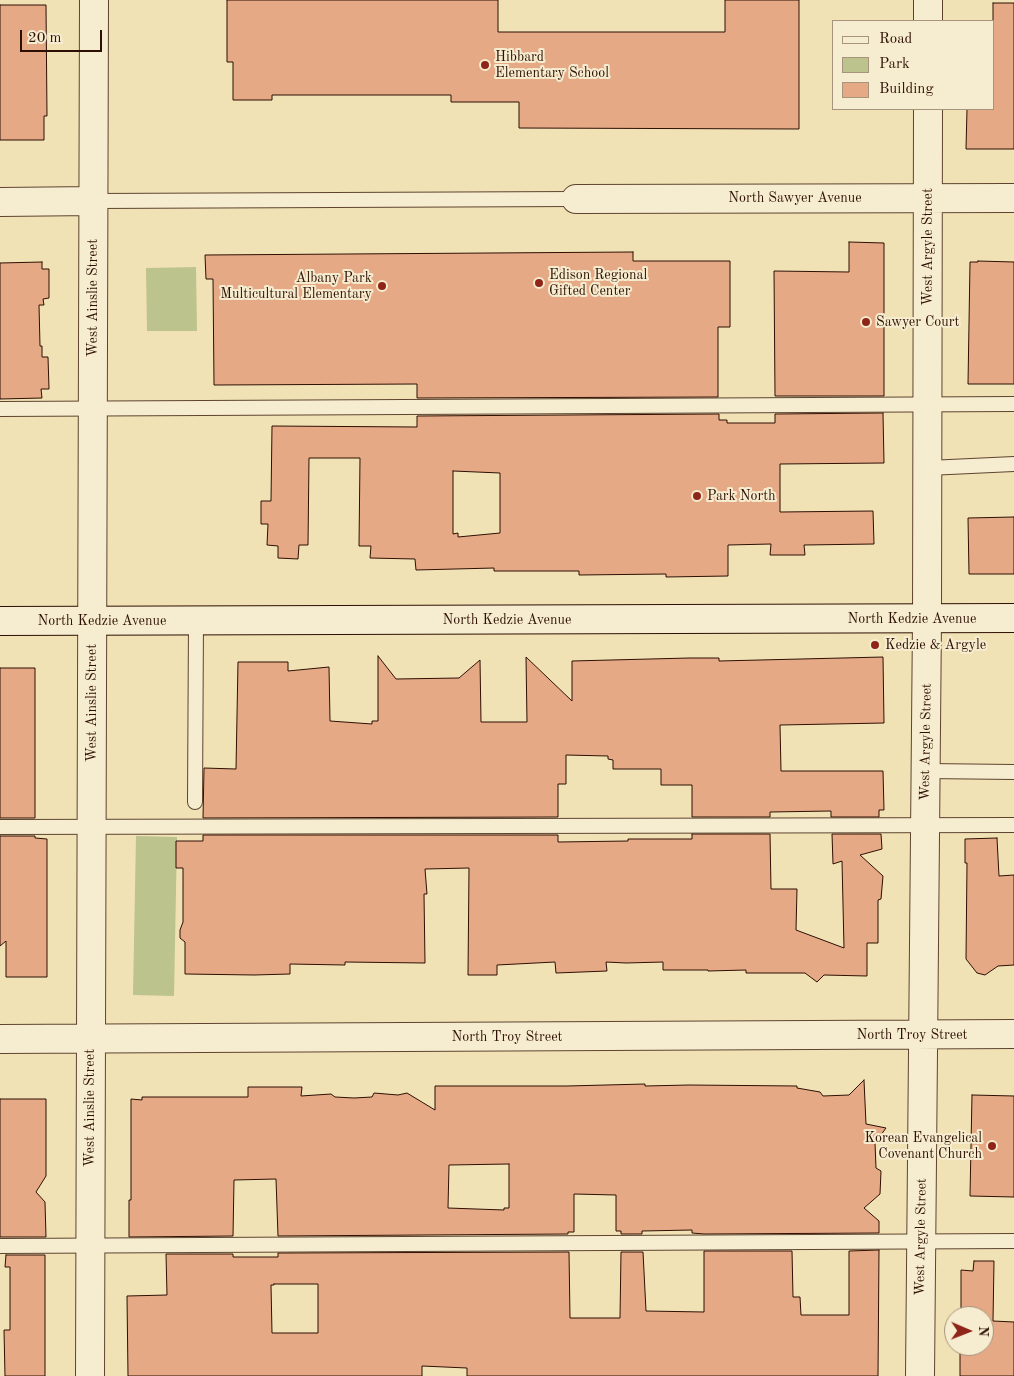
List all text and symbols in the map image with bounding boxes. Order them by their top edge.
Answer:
scale bar [22,20,105,52]
legend [832,20,994,110]
text: 20 m [28,31,62,46]
text: Road [879,32,912,47]
place label: Hibbard Elementary School [495,49,609,82]
text: Park [879,57,910,72]
marker: Hibbard Elementary School [479,59,491,71]
text: Building [879,82,934,97]
street label: West Argyle Street [920,188,936,306]
street label: North Sawyer Avenue [728,190,862,206]
street label: West Ainslie Street [85,239,101,357]
place label: Edison Regional Gifted Center [549,267,647,300]
place label: Albany Park Multicultural Elementary [220,270,372,302]
marker: Edison Regional Gifted Center [533,277,545,289]
marker: Albany Park Multicultural Elementary [376,280,388,292]
place label: Sawyer Court [876,314,959,330]
marker: Sawyer Court [860,316,872,328]
place label: Park North [707,488,776,504]
marker: Park North [691,490,703,502]
street label: North Kedzie Avenue [848,611,976,627]
street label: North Kedzie Avenue [443,612,571,628]
street label: North Kedzie Avenue [38,613,166,629]
place label: Kedzie & Argyle [885,637,986,653]
marker: Kedzie & Argyle [869,639,881,651]
street label: West Ainslie Street [84,644,100,762]
street label: West Argyle Street [917,683,935,801]
street label: North Troy Street [856,1027,968,1043]
street label: North Troy Street [451,1029,563,1045]
street label: West Ainslie Street [82,1049,98,1167]
place label: Korean Evangelical Covenant Church [864,1130,982,1162]
marker: Korean Evangelical Covenant Church [986,1140,998,1152]
street label: West Argyle Street [912,1178,930,1296]
north arrow [944,1306,994,1356]
text: N [976,1326,990,1337]

